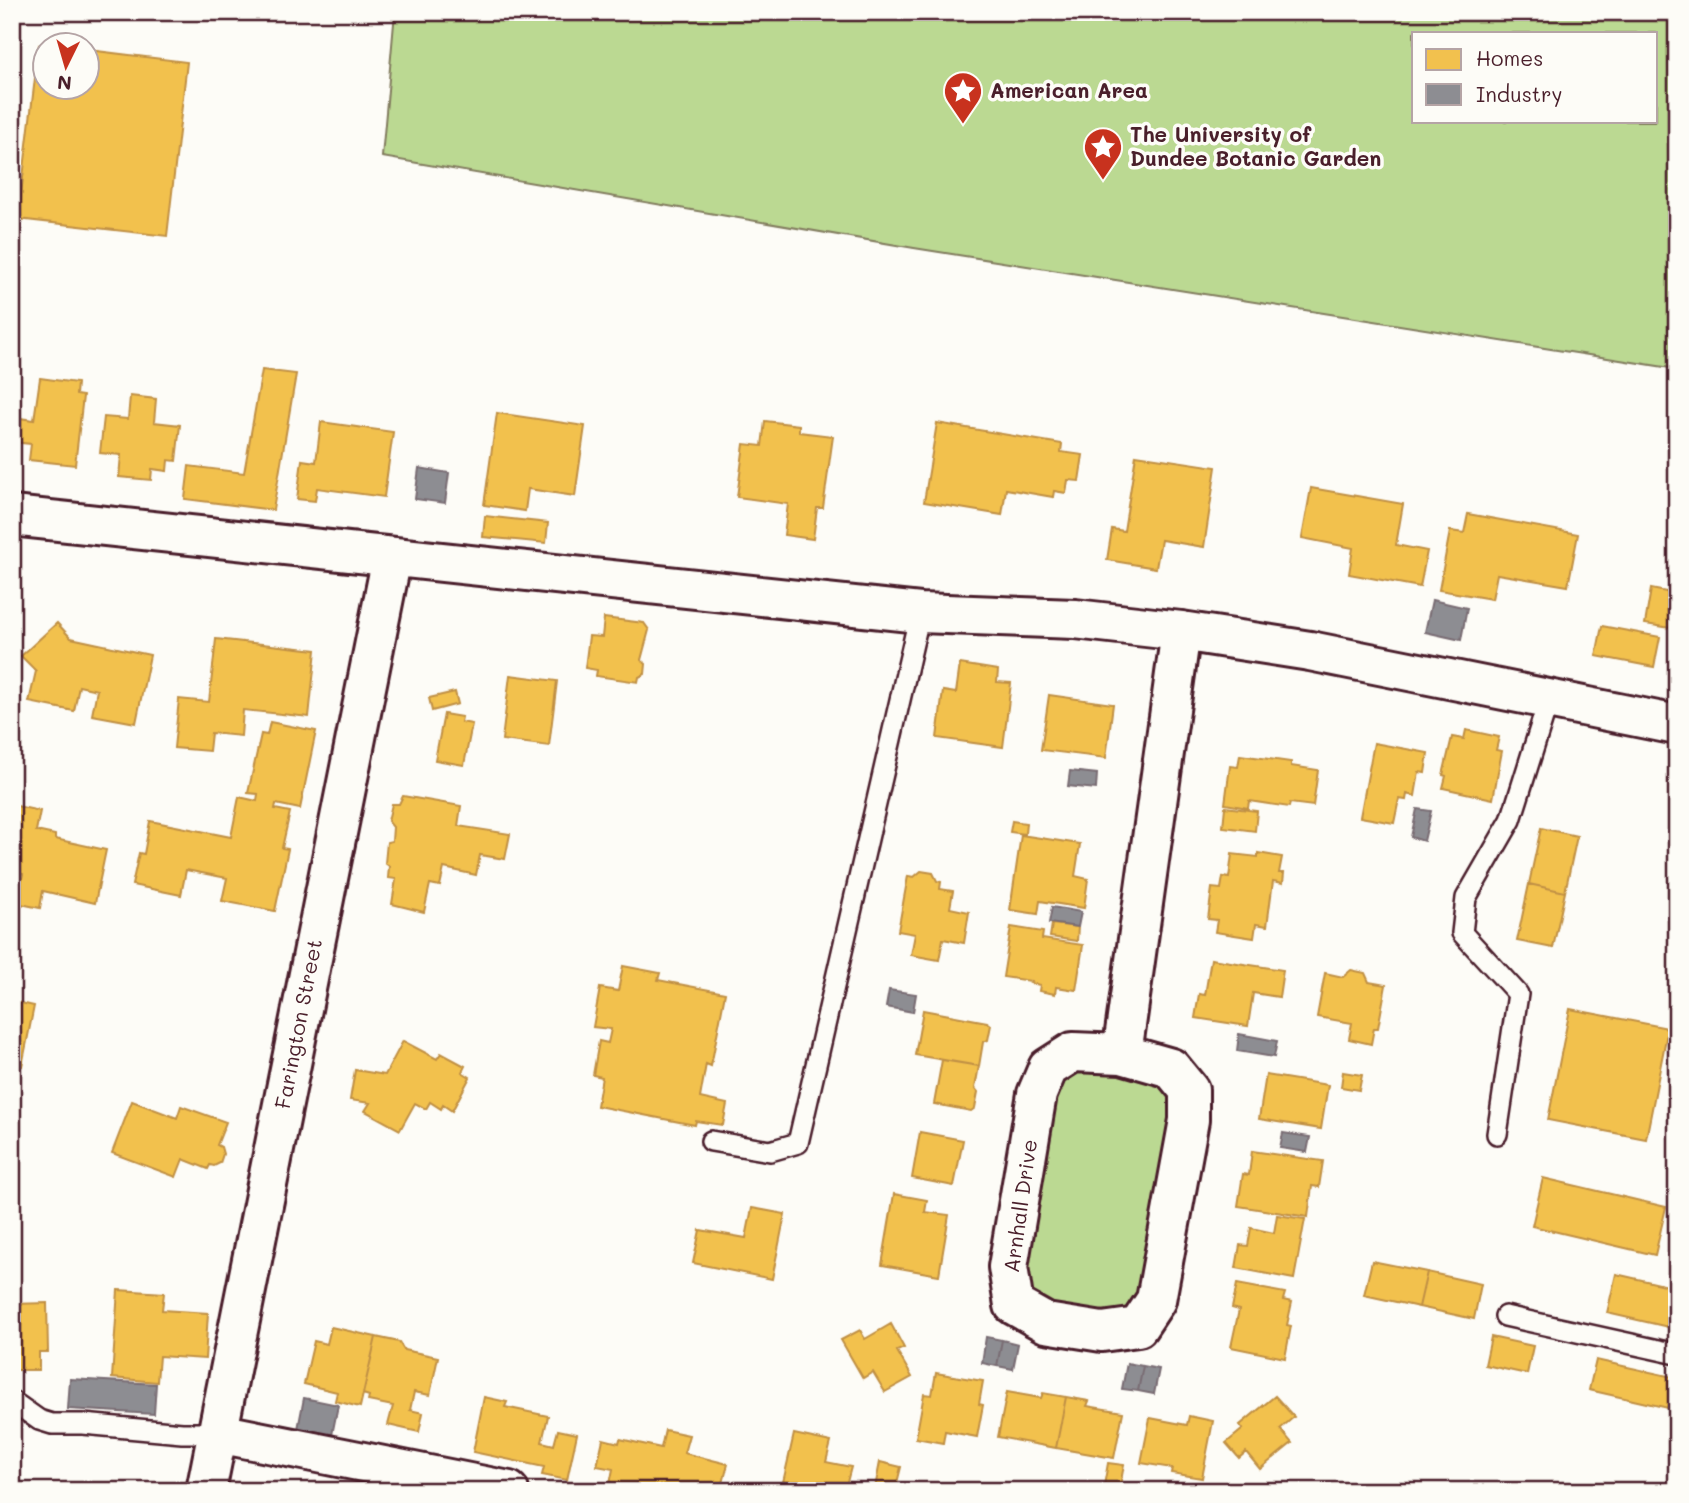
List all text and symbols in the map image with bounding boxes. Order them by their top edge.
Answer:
north arrow [32,32,102,102]
legend [1412,32,1658,122]
text: Homes [1476,44,1543,71]
text: N [56,70,73,97]
place icon: American Area [942,70,984,125]
place label: American Area [990,76,1148,103]
text: Industry [1476,80,1563,107]
place label: The University of Dundee Botanic Garden [1130,120,1381,171]
place icon: The University of Dundee Botanic Garden [1082,126,1124,181]
street label: Farington Street [268,936,327,1111]
street label: Arnhall Drive [997,1137,1042,1274]

